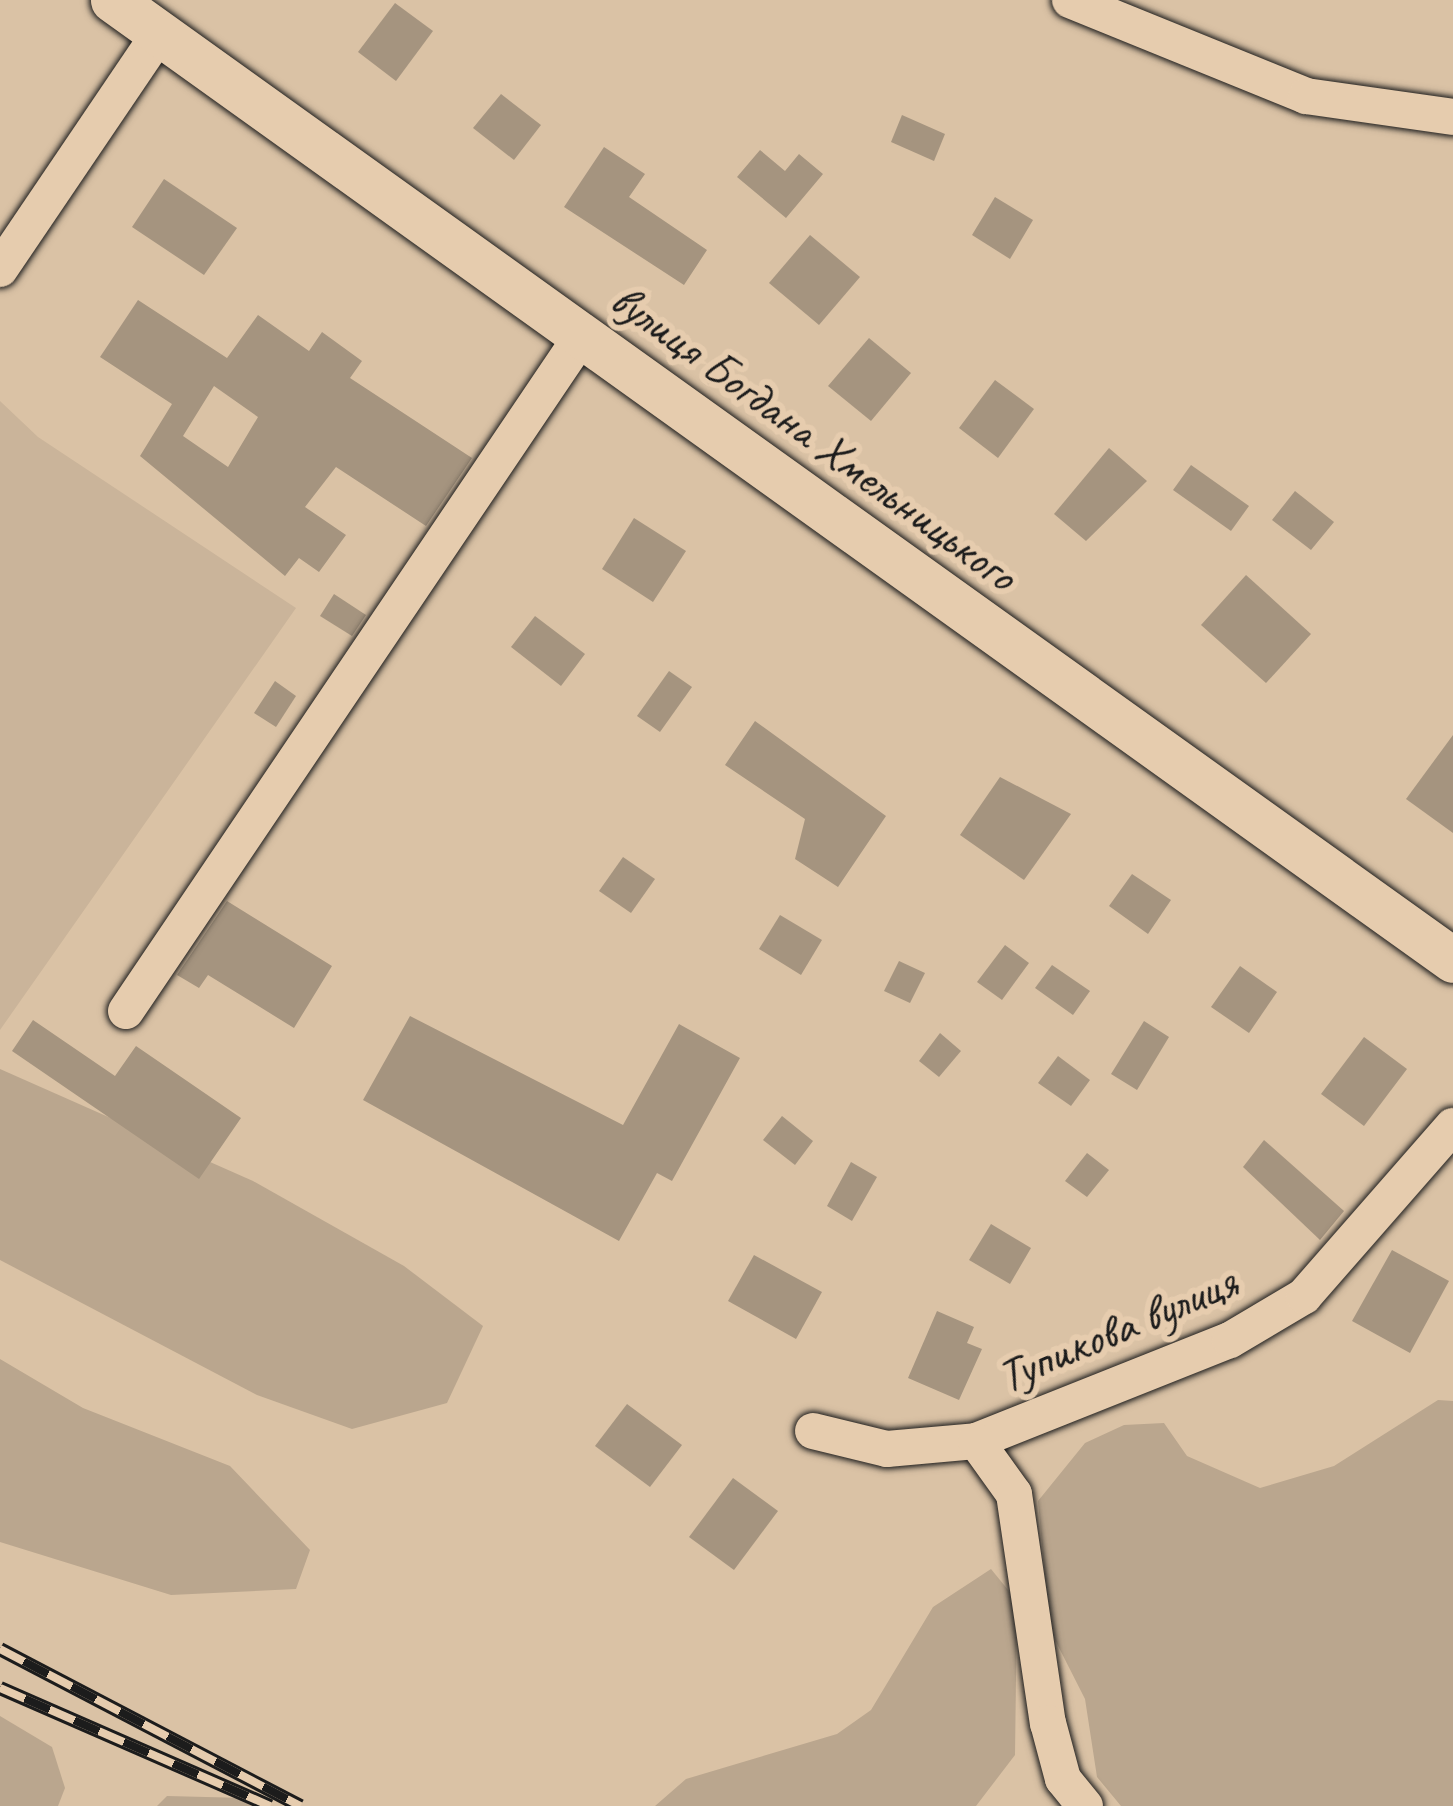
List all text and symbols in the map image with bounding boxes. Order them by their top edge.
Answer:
street label: вулиця Богдана Хмельницького [600,270,1028,604]
street label: Тупикова вулиця [987,1252,1247,1406]

